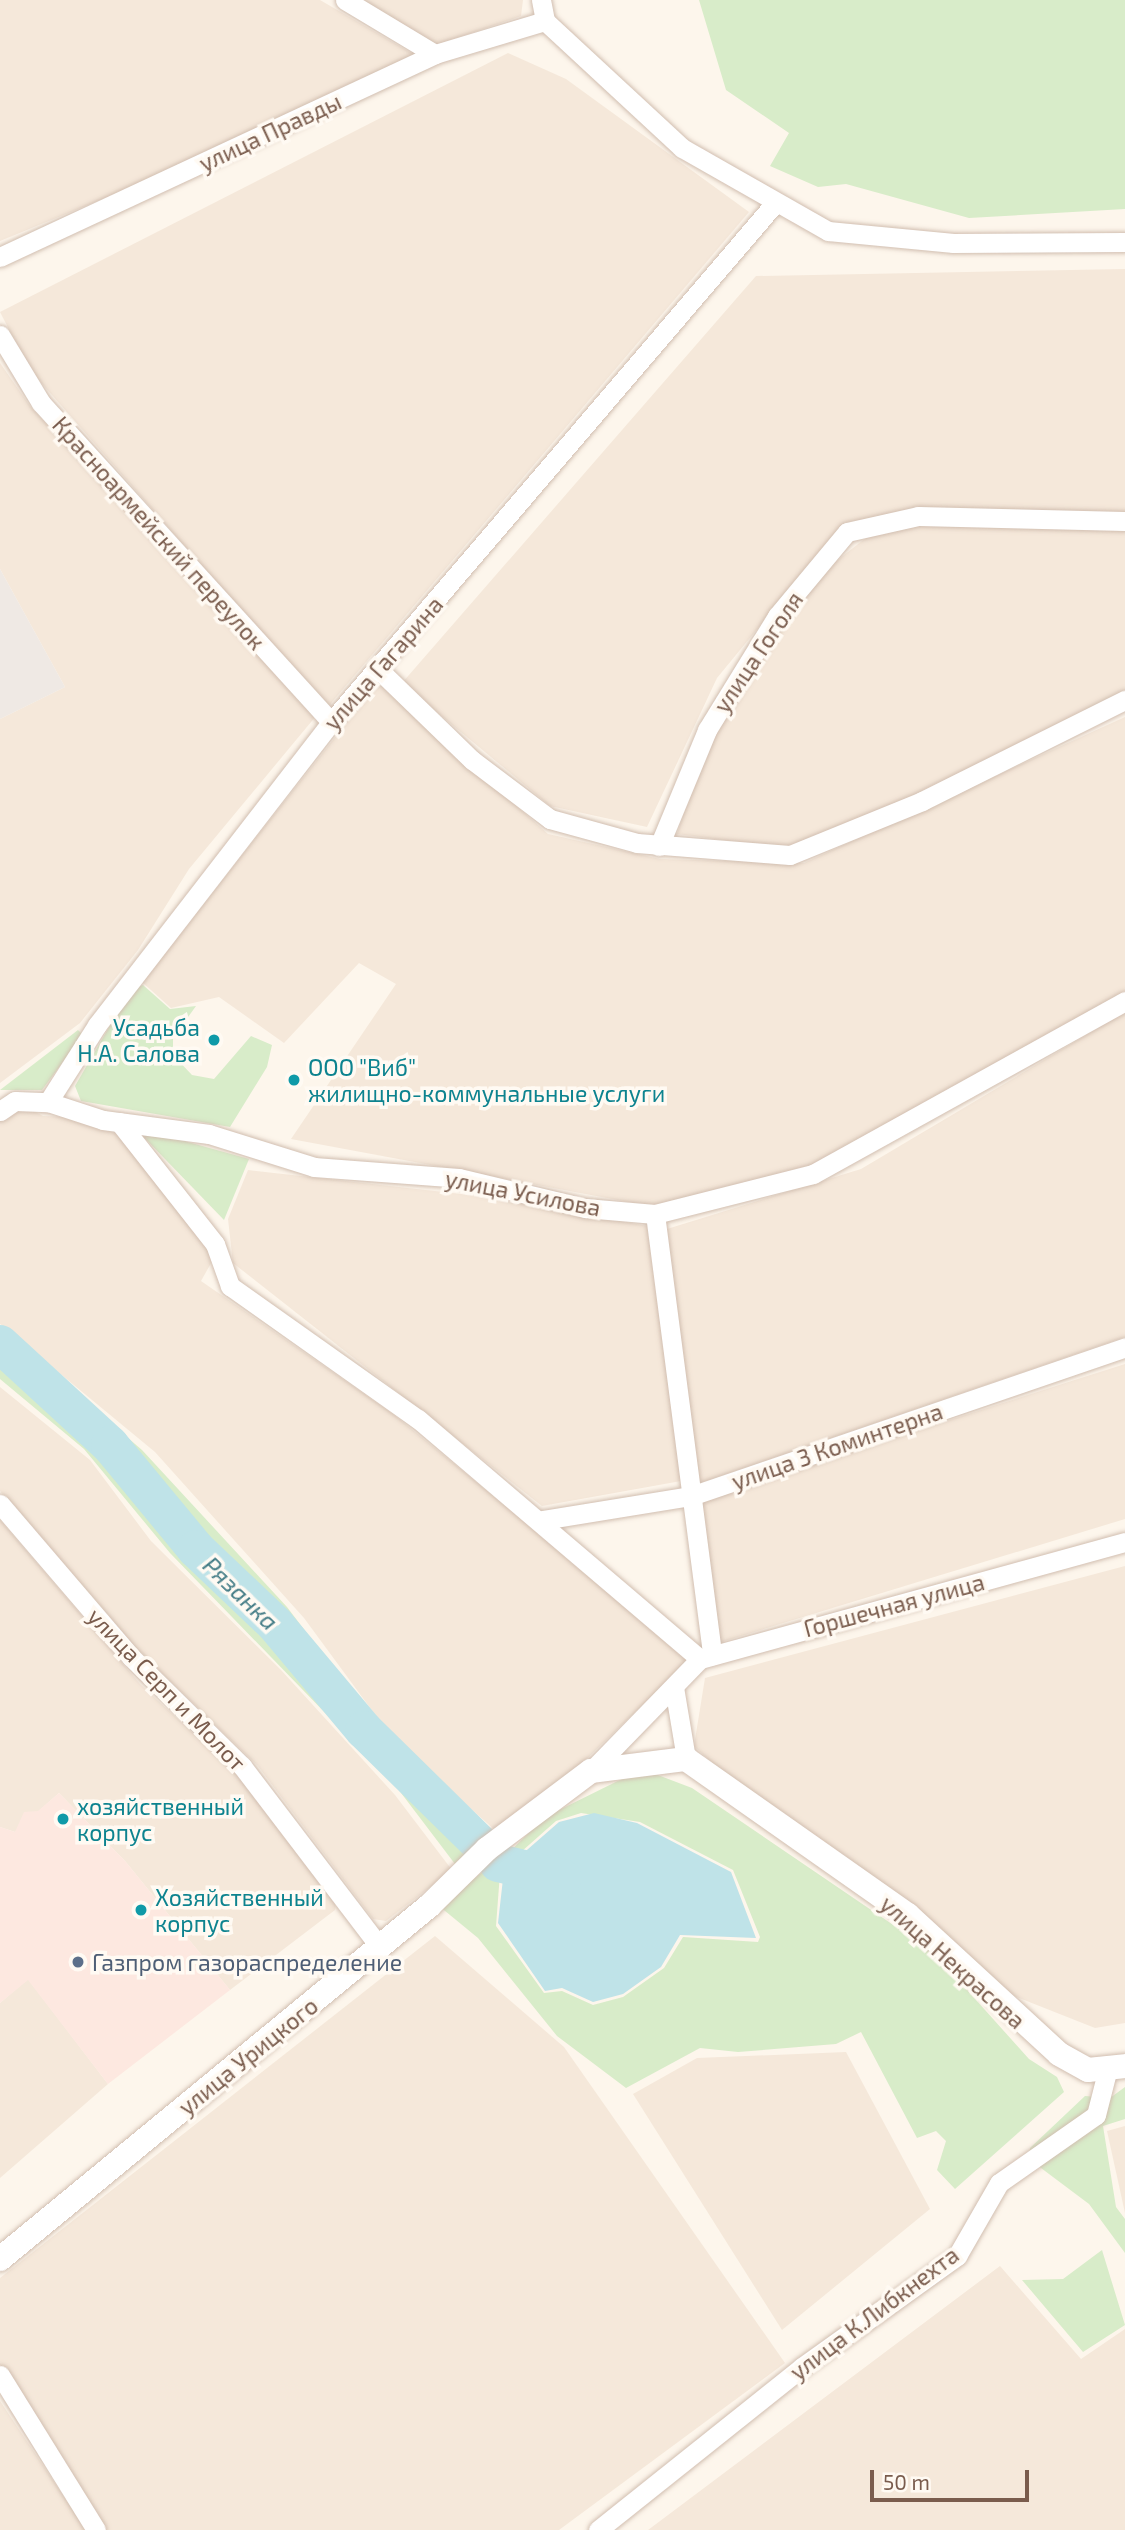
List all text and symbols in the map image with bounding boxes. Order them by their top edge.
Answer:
street label: улица Правды [195,87,345,177]
street label: Красноармейский переулок [47,411,271,655]
street label: улица Гоголя [708,586,808,718]
street label: улица Гагарина [318,591,448,735]
place label: Усадьба Н.А. Салова [77,1013,200,1067]
marker: Усадьба Н.А. Салова [206,1032,222,1048]
place label: ООО "Виб" жилищно-коммунальные услуги [308,1053,665,1107]
marker: ООО "Виб" жилищно-коммунальные услуги [286,1072,302,1088]
street label: улица Усилова [443,1164,603,1222]
street label: улица 3 Коминтерна [728,1397,946,1495]
water label: Рязанка [198,1550,284,1636]
street label: Горшечная улица [801,1568,987,1642]
street label: улица Серп и Молот [82,1602,252,1776]
place label: хозяйственный корпус [77,1792,244,1846]
marker: хозяйственный корпус [55,1811,71,1827]
place label: Хозяйственный корпус [155,1883,324,1937]
street label: улица Некрасова [875,1890,1031,2034]
marker: Хозяйственный корпус [133,1902,149,1918]
place label: Газпром газораспределение [92,1948,402,1976]
marker: Газпром газораспределение [70,1954,86,1970]
street label: улица Урицкого [173,1991,323,2121]
street label: улица К.Либкнехта [784,2241,964,2385]
scale bar [873,2456,1032,2500]
text: 50 m [883,2469,930,2494]

